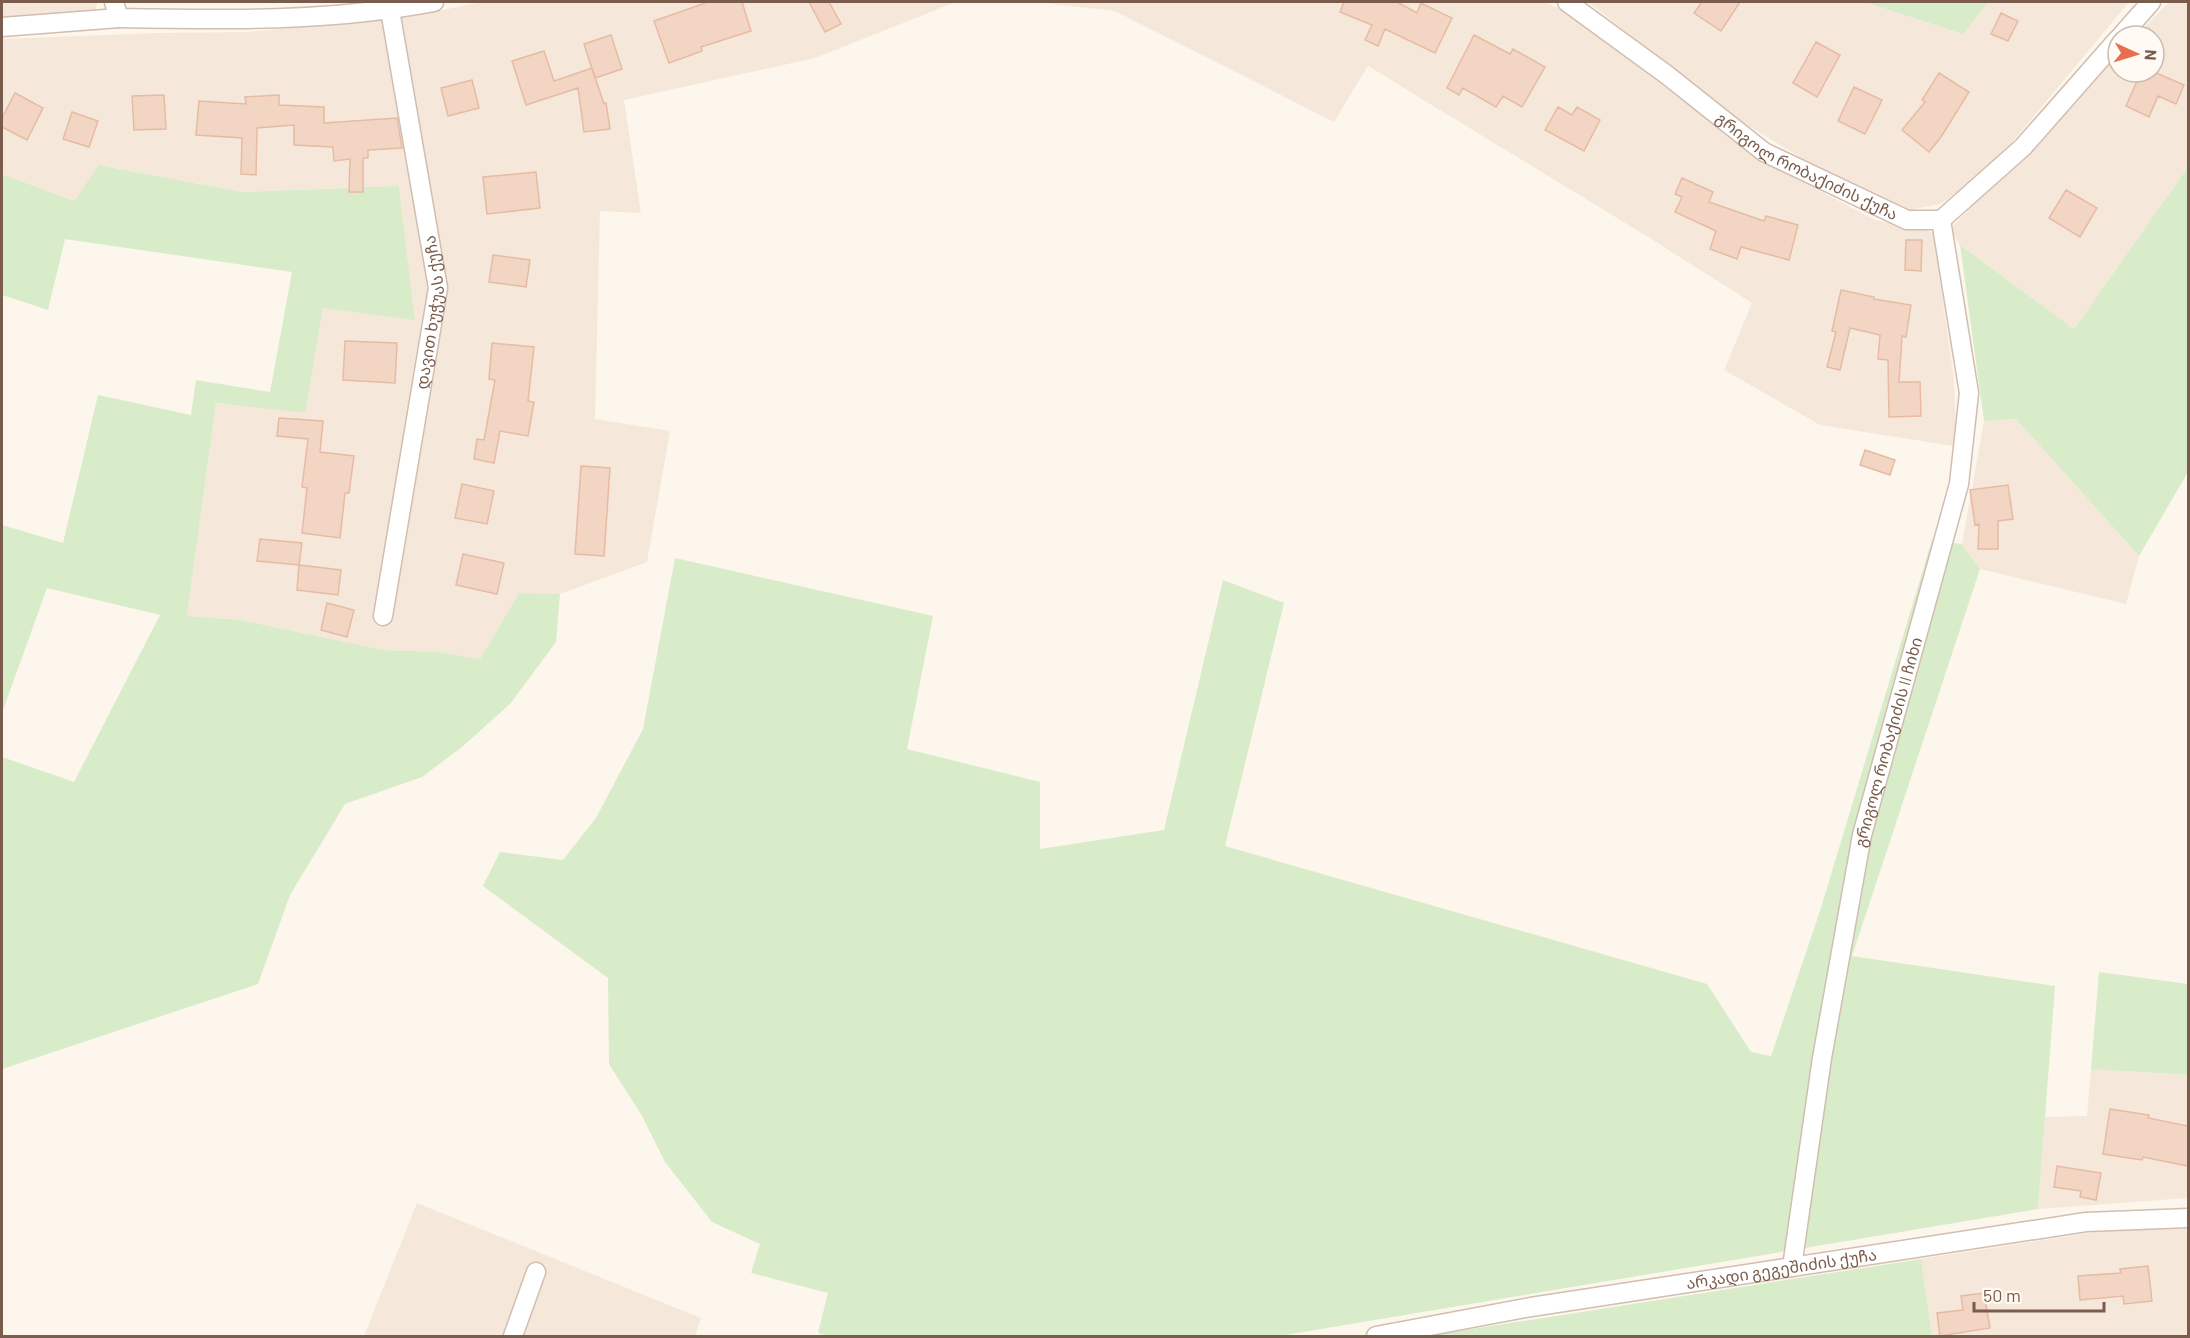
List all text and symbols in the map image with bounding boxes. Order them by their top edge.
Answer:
north arrow [2106,24,2166,84]
text: N [2142,49,2161,61]
street label: გრიგოლ რობაქიძის ქუჩა [1712,108,1901,223]
street label: დავით ხუჭუას ქუჩა [411,234,447,391]
street label: გრიგოლ რობაქიძის II ჩიხი [1850,635,1925,849]
street label: არკადი გეგეშიძის ქუჩა [1685,1244,1878,1292]
scale bar [1974,1275,2104,1313]
text: 50 m [1983,1284,2021,1306]

